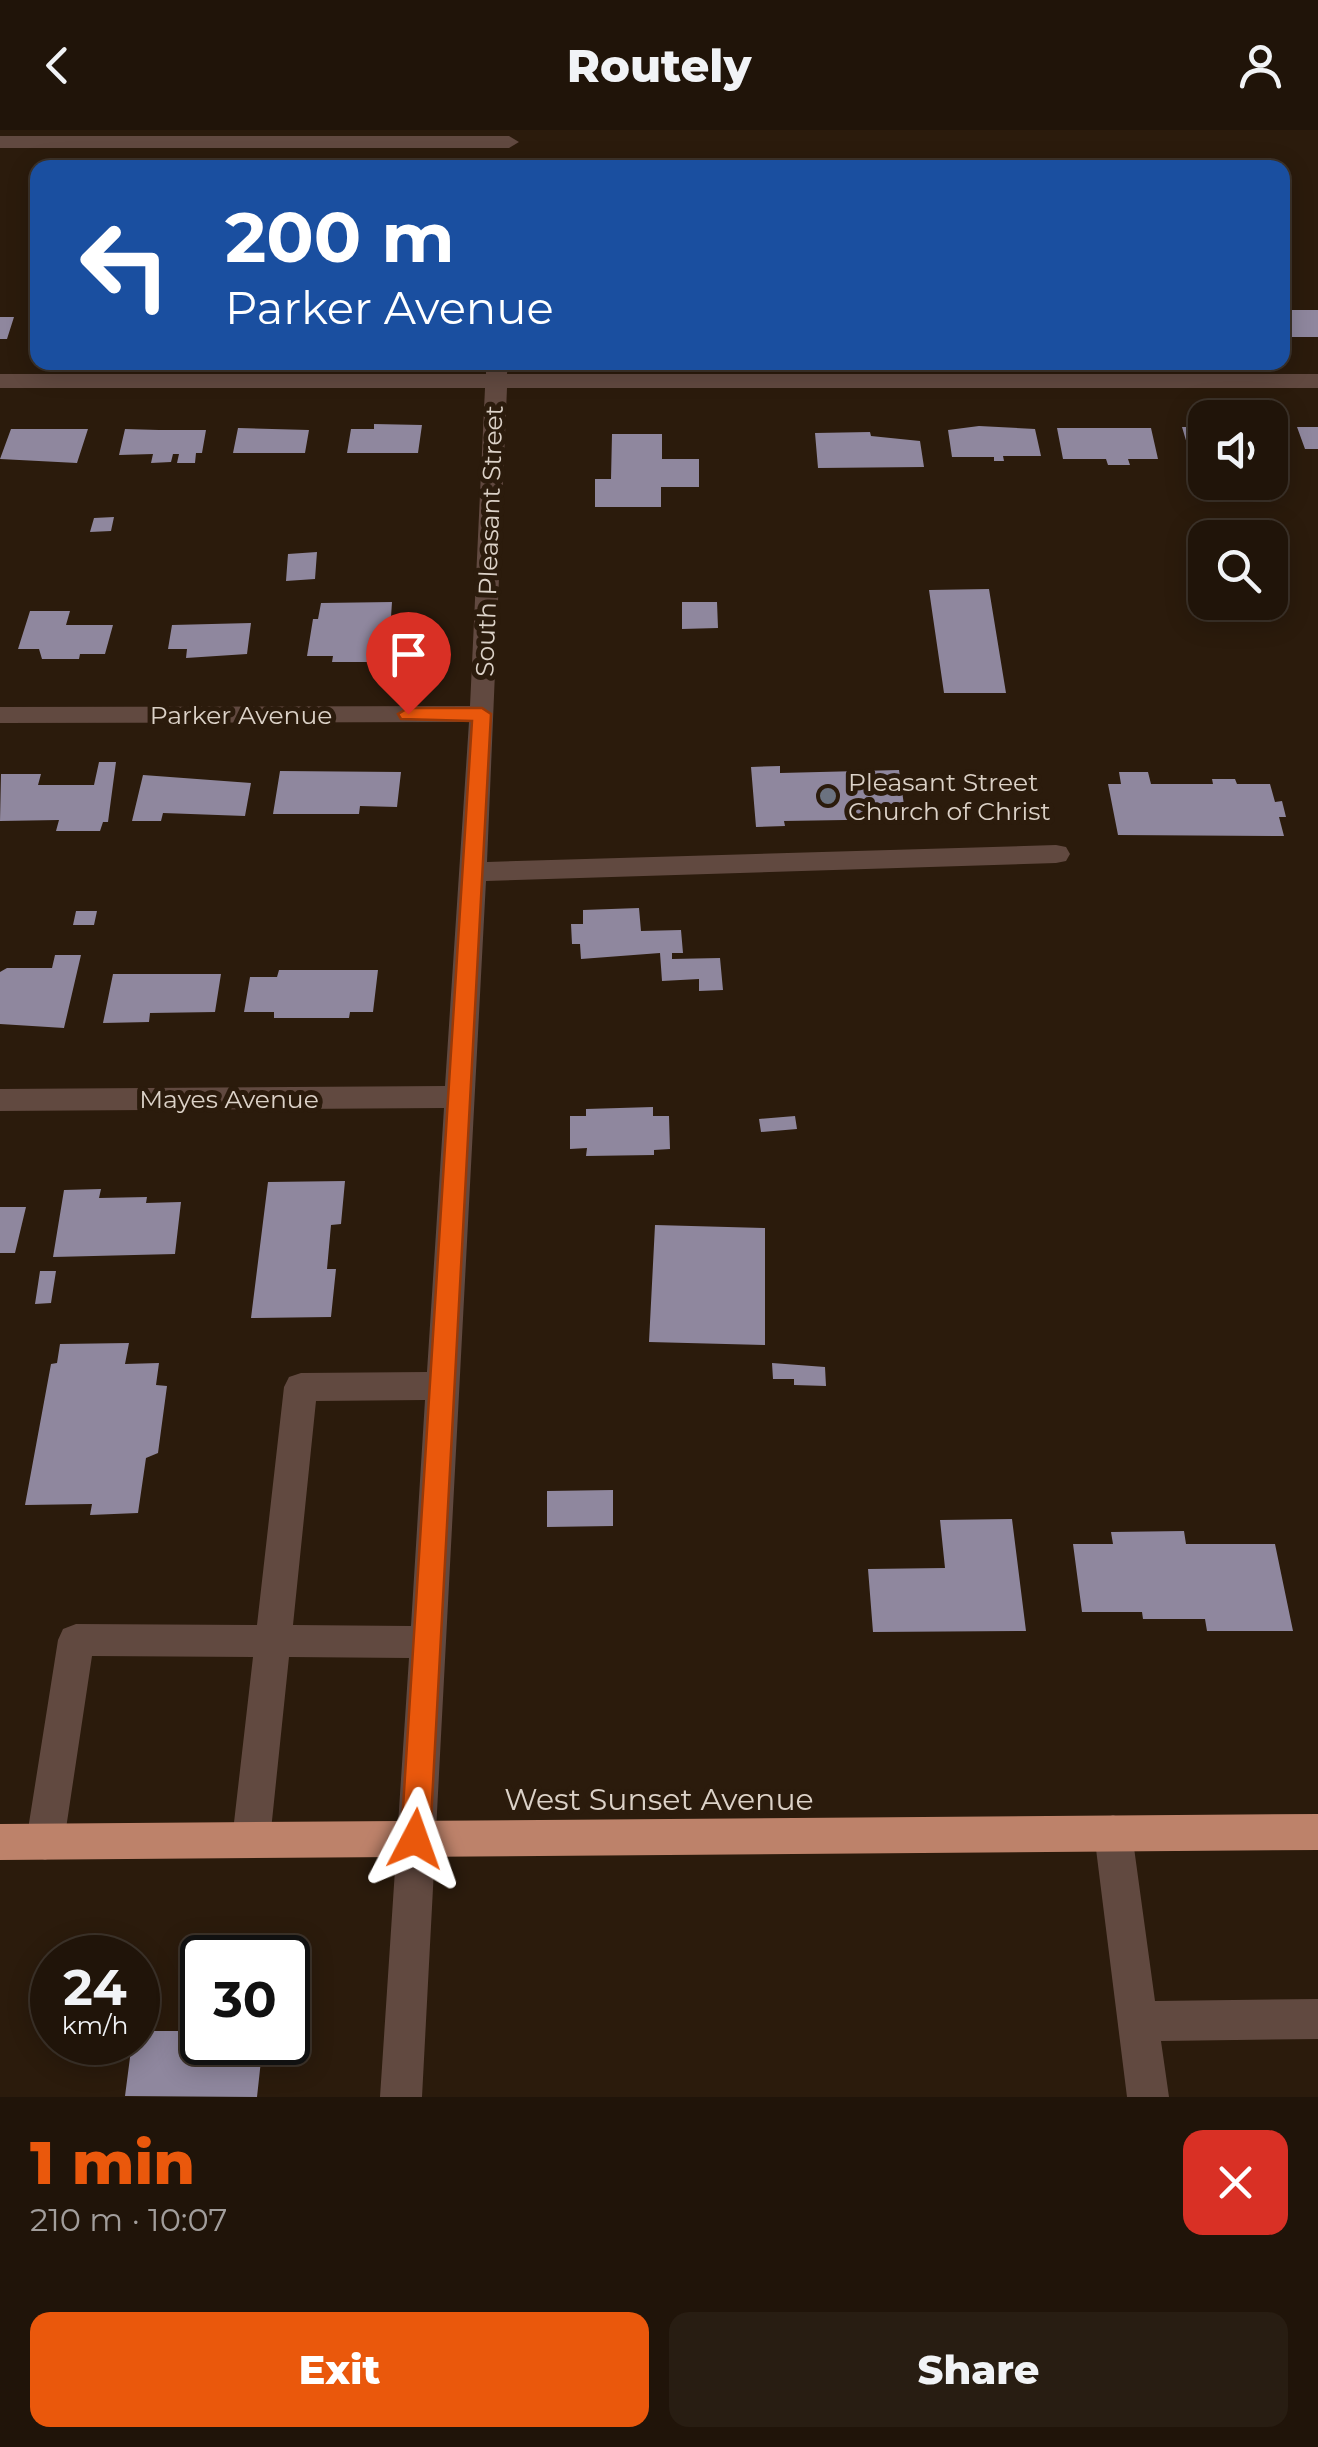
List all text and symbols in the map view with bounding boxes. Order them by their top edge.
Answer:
icon: back [30,38,85,93]
text: Routely [567,38,751,93]
icon: person [1233,38,1288,93]
text: 200 m [225,194,455,280]
icon: left [60,200,190,330]
text: Parker Avenue [225,280,554,335]
map controls [1188,400,1288,620]
button: sound [1188,400,1288,500]
street label: South Pleasant Street [469,405,509,677]
button: search [1188,520,1288,620]
pin [366,612,451,715]
icon: arrive [381,627,436,682]
street label: Parker Avenue [150,700,332,730]
place label: Pleasant Street Church of Christ [848,767,1051,826]
marker: Pleasant Street Church of Christ [817,785,839,807]
street label: Mayes Avenue [139,1084,319,1114]
street label: West Sunset Avenue [504,1781,814,1818]
position arrow [363,1787,467,1891]
speed limit sign: 30 [180,1935,310,2065]
text: 24 [63,1957,127,2018]
text: km/h [62,2010,128,2040]
text: 1 min [30,2126,195,2199]
button: close [1183,2130,1288,2235]
text: 210 m · 10:07 [30,2200,227,2239]
button: Exit [30,2312,649,2427]
button: Share [669,2312,1288,2427]

